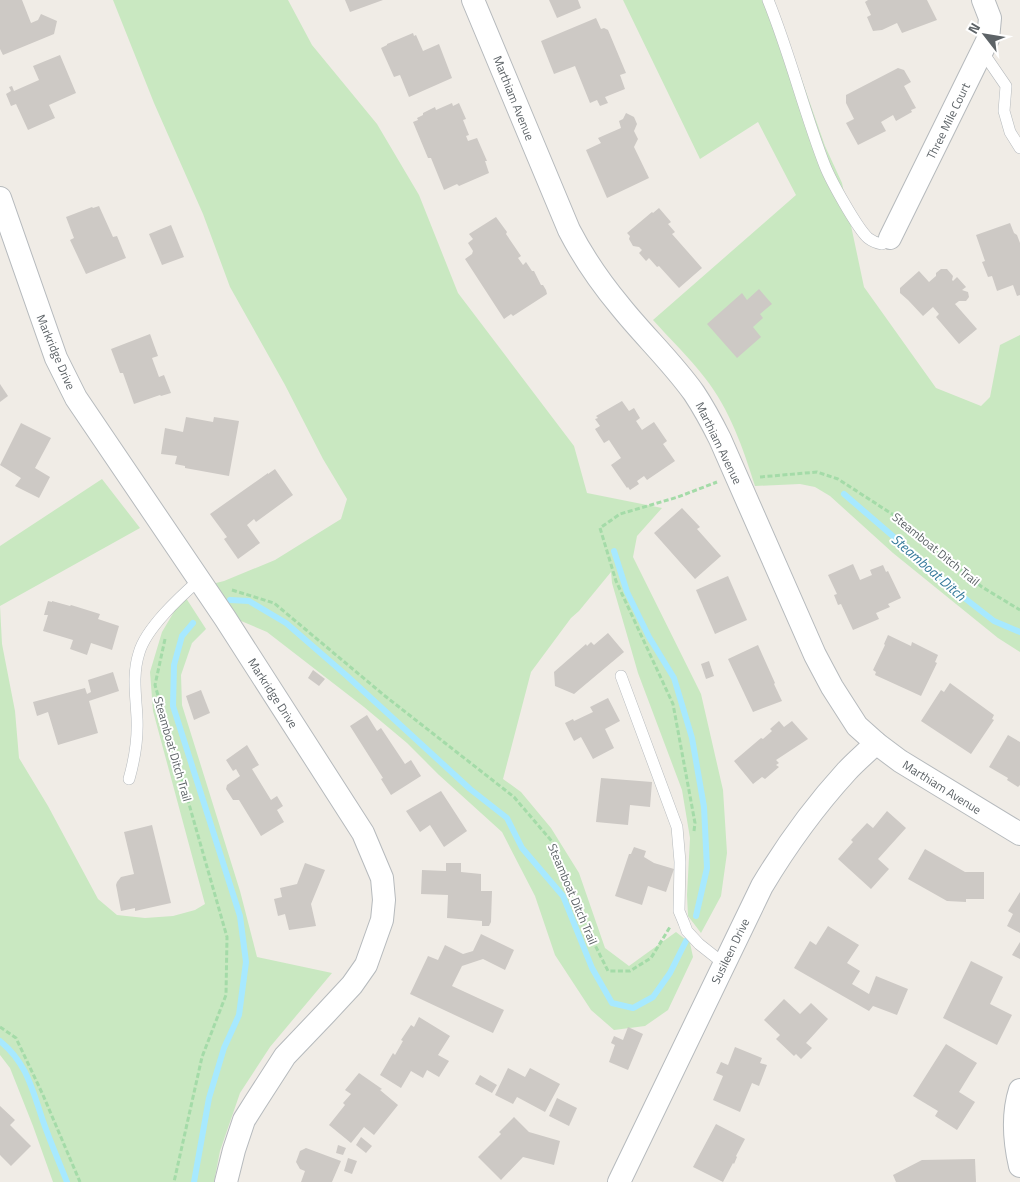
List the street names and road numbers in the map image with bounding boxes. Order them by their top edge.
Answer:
street label: Marthiam Avenue [488,53,540,143]
street label: Three Mile Court [921,79,975,163]
street label: Markridge Drive [32,311,80,393]
street label: Marthiam Avenue [691,399,747,487]
street label: Steamboat Ditch Trail [890,509,982,589]
street label: Markridge Drive [243,654,303,732]
street label: Steamboat Ditch Trail [149,694,197,804]
street label: Marthiam Avenue [899,755,985,819]
street label: Steamboat Ditch Trail [543,841,603,947]
street label: Susileen Drive [706,915,754,987]

